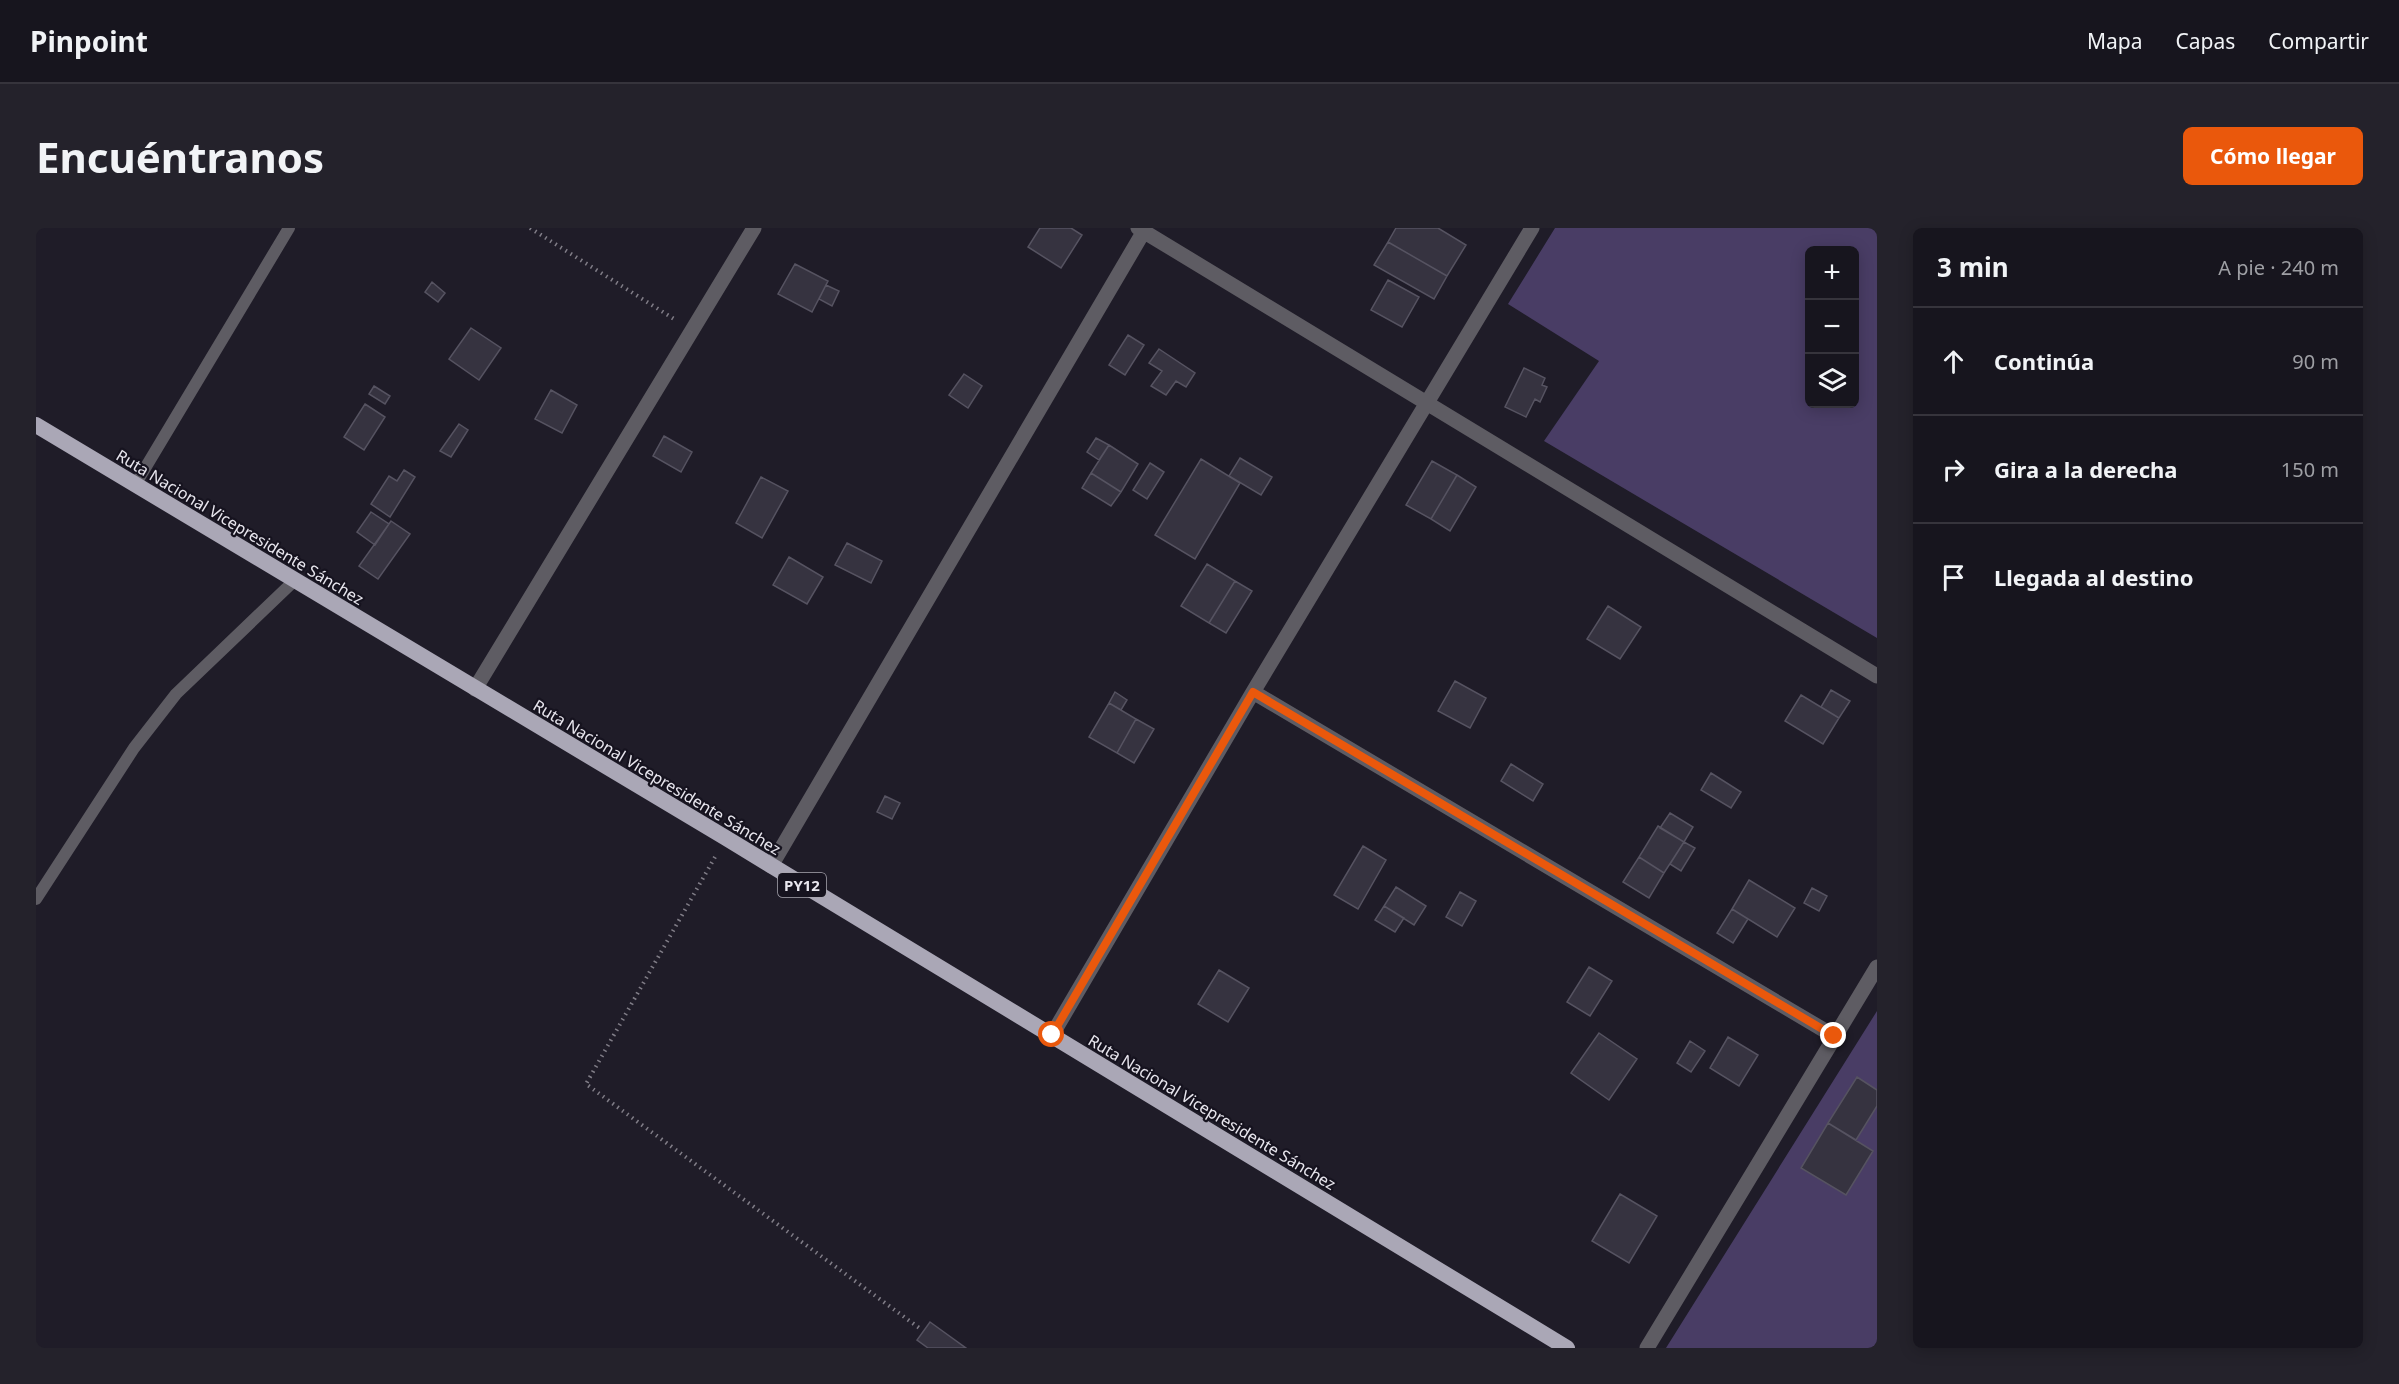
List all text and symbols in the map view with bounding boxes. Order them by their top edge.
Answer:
text: Pinpoint [30,22,148,60]
text: Mapa [2087,27,2143,55]
text: Capas [2176,27,2235,55]
text: Compartir [2268,27,2369,55]
button: Cómo llegar [2183,127,2363,185]
text: Encuéntranos [36,128,324,185]
map controls [1805,246,1859,408]
button: + [1805,246,1859,300]
text: 3 min [1937,249,2009,285]
text: A pie · 240 m [2218,254,2339,281]
button: − [1805,300,1859,354]
icon: ahead [1937,345,1970,378]
text: Continúa [1994,346,2094,376]
text: 90 m [2292,348,2339,375]
button: layers [1805,354,1859,408]
street label: Ruta Nacional Vicepresidente Sánchez [112,444,368,610]
icon: right [1937,453,1970,486]
text: Gira a la derecha [1994,454,2178,484]
text: 150 m [2281,456,2339,483]
icon: arrive [1937,561,1970,594]
text: Llegada al destino [1994,562,2194,592]
street label: Ruta Nacional Vicepresidente Sánchez [529,694,785,860]
road number: PY12 [778,873,826,897]
route start [1038,1021,1064,1047]
route end [1820,1022,1846,1048]
street label: Ruta Nacional Vicepresidente Sánchez [1084,1029,1340,1195]

